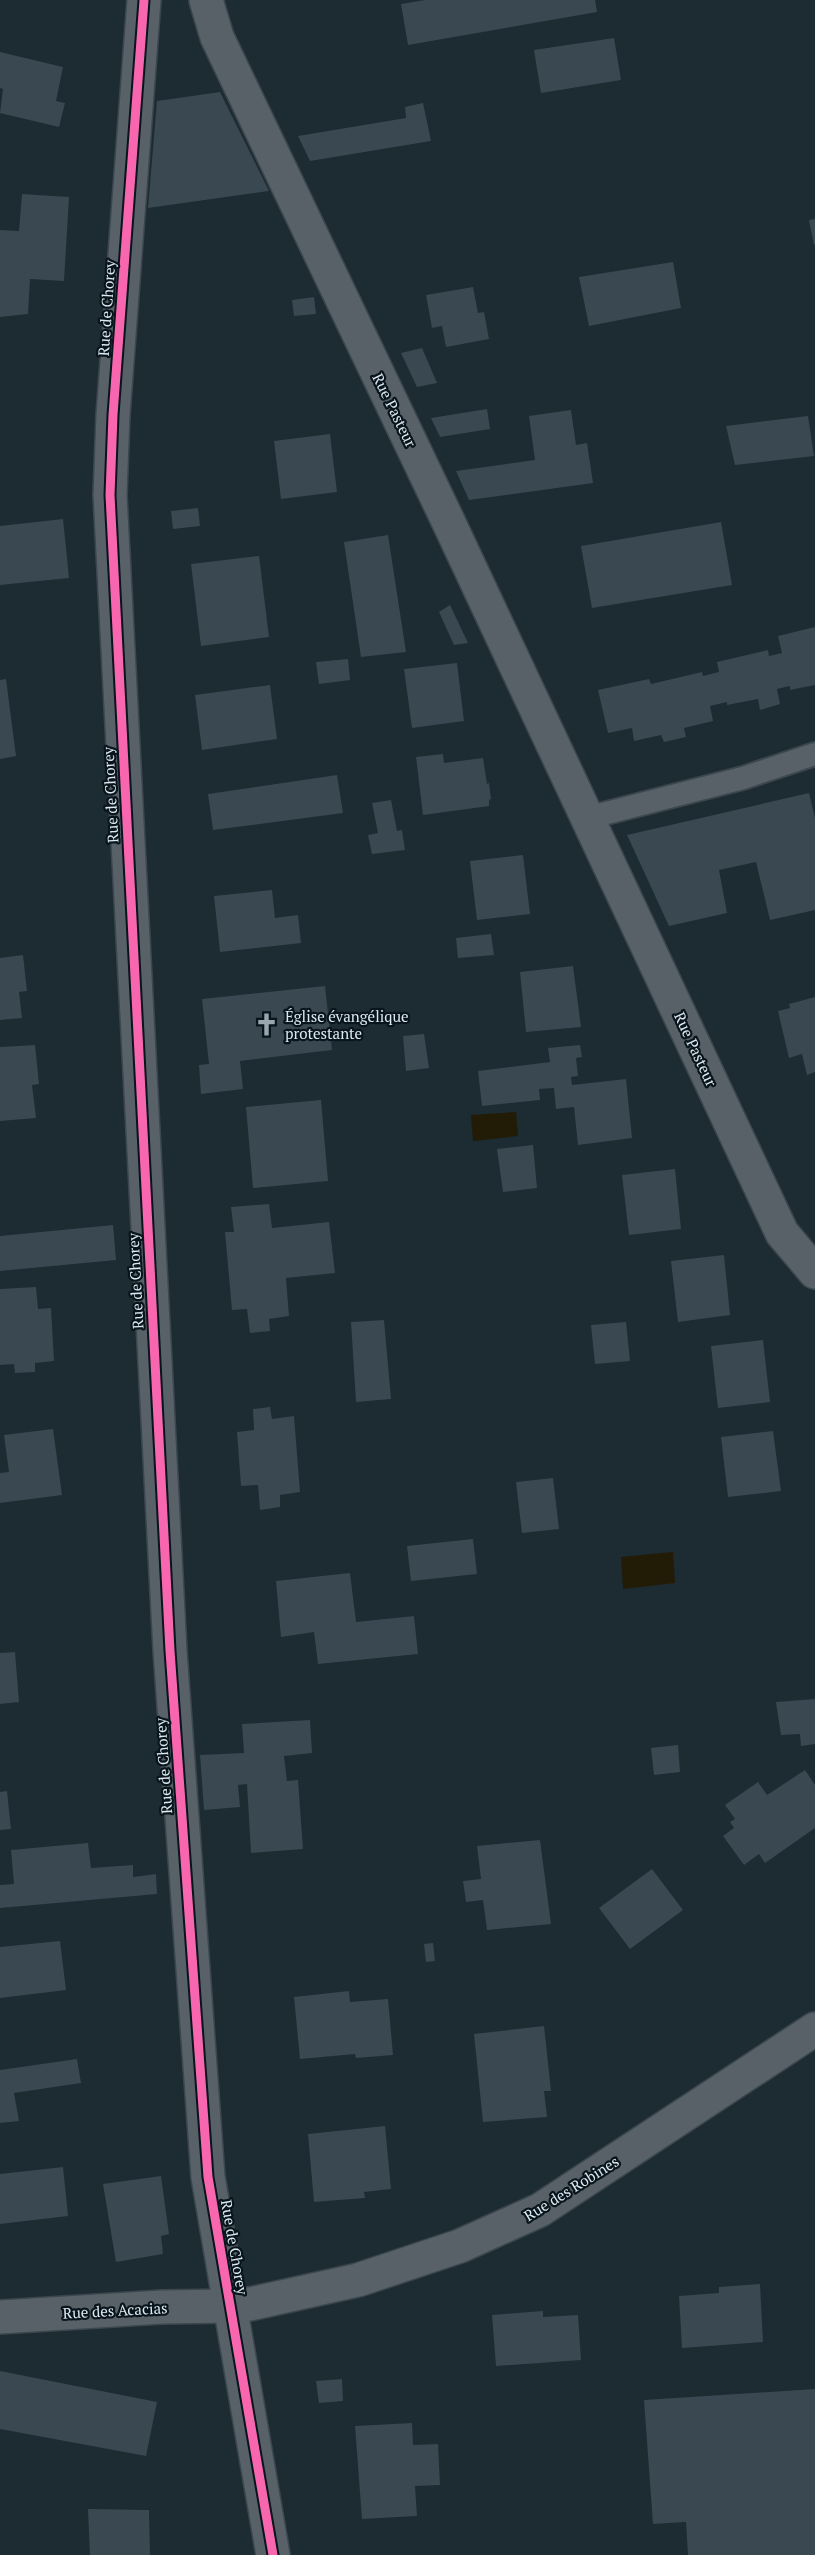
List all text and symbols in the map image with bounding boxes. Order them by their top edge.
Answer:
street label: Rue de Chorey [93,259,119,357]
street label: Rue Pasteur [369,370,422,450]
street label: Rue de Chorey [97,746,123,844]
place label: Église évangélique protestante [285,1006,409,1043]
street label: Rue Pasteur [670,1009,722,1090]
church icon: Église évangélique protestante [254,1012,280,1038]
street label: Rue de Chorey [122,1232,148,1330]
street label: Rue de Chorey [150,1717,176,1815]
street label: Rue des Robines [520,2151,622,2225]
street label: Rue de Chorey [217,2198,253,2297]
street label: Rue des Acacias [62,2297,168,2323]

